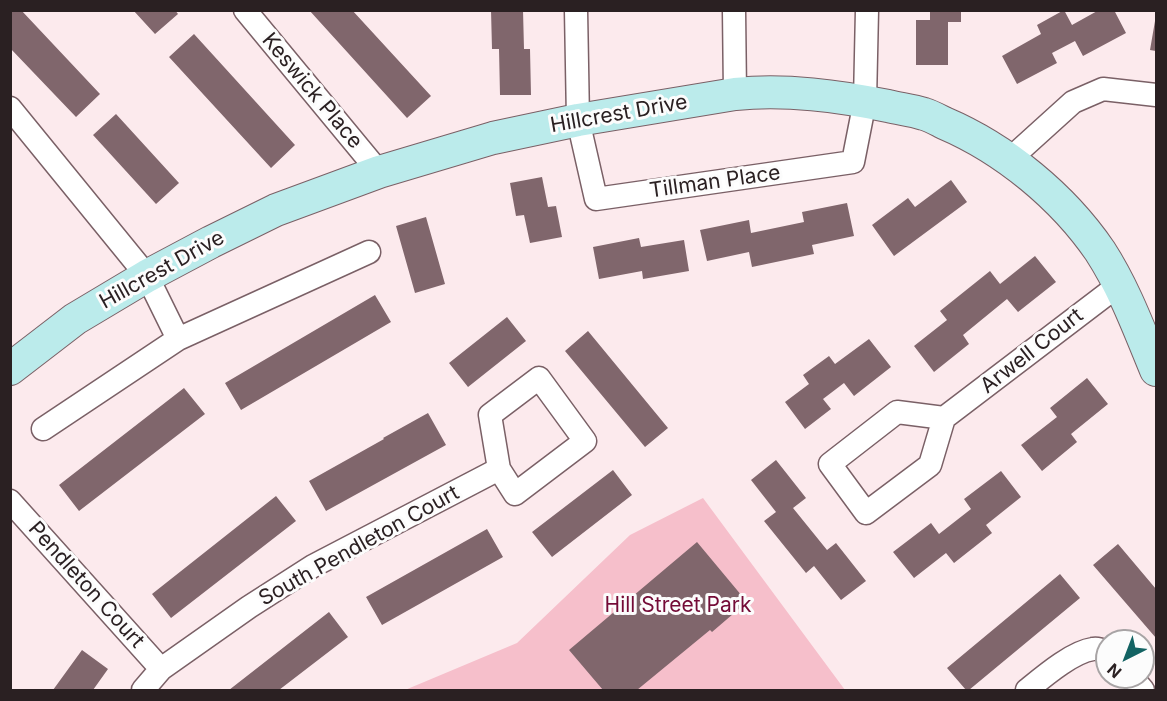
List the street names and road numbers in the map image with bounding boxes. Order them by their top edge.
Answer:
street label: Keswick Place [256,28,368,154]
street label: Hillcrest Drive [549,90,689,138]
street label: Tillman Place [648,160,782,204]
street label: Hillcrest Drive [95,225,229,315]
street label: Arwell Court [976,303,1088,399]
street label: South Pendleton Court [255,480,463,612]
street label: Pendleton Court [23,517,149,653]

